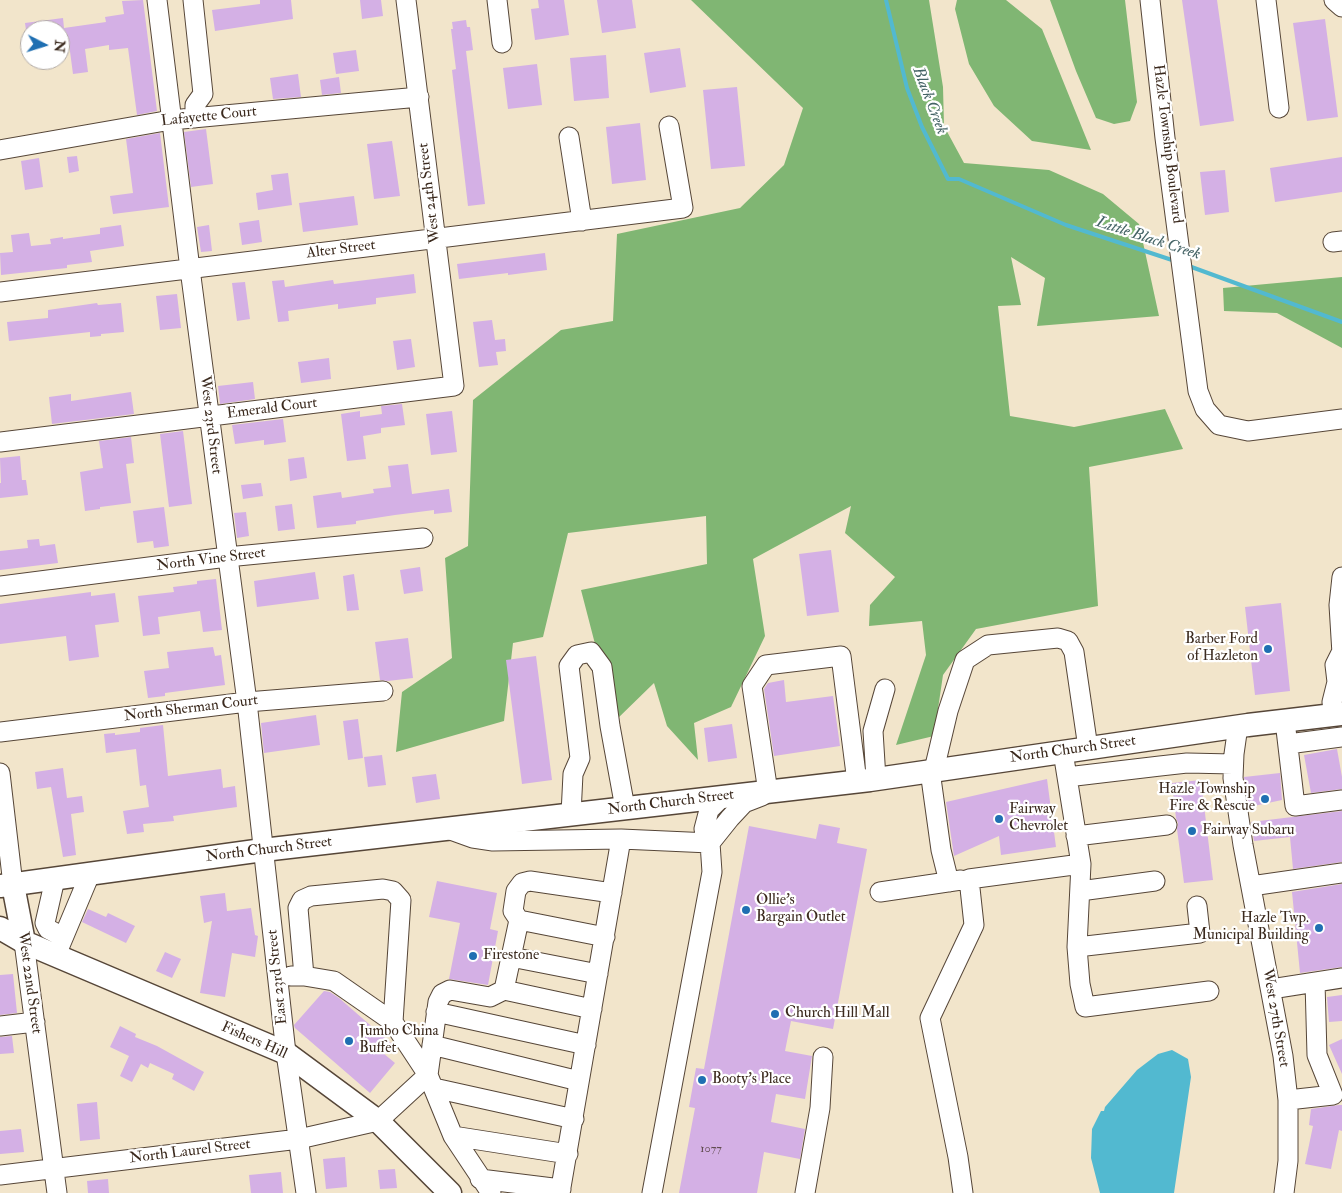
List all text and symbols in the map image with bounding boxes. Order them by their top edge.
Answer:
north arrow [20,20,70,70]
text: N [50,39,68,53]
street label: Hazle Township Boulevard [1148,63,1186,225]
water label: Black Creek [907,65,951,137]
street label: Lafayette Court [160,103,258,131]
street label: West 24th Street [415,142,445,244]
water label: Little Black Creek [1094,213,1202,265]
street label: Alter Street [306,237,376,263]
street label: West 23rd Street [195,375,225,475]
street label: Emerald Court [226,395,318,423]
street label: North Vine Street [155,544,267,576]
place label: Barber Ford of Hazleton [1185,631,1258,666]
marker: Barber Ford of Hazleton [1262,643,1274,655]
street label: North Sherman Court [123,692,259,726]
street label: North Church Street [1009,732,1137,768]
place label: Hazle Township Fire & Rescue [1158,781,1255,816]
street label: North Church Street [607,786,735,820]
marker: Hazle Township Fire & Rescue [1259,793,1271,805]
place label: Fairway Chevrolet [1009,801,1068,836]
marker: Fairway Chevrolet [993,813,1005,825]
place label: Fairway Subaru [1202,822,1295,840]
marker: Fairway Subaru [1186,825,1198,837]
street label: North Church Street [205,833,333,867]
place label: Ollie's Bargain Outlet [756,892,846,927]
marker: Ollie's Bargain Outlet [740,904,752,916]
place label: Hazle Twp. Municipal Building [1193,910,1309,945]
marker: Hazle Twp. Municipal Building [1313,922,1325,934]
street label: East 23rd Street [264,928,292,1026]
street label: West 22nd Street [13,931,45,1035]
place label: Firestone [483,947,539,965]
marker: Firestone [467,950,479,962]
street label: West 27th Street [1257,967,1293,1069]
place label: Church Hill Mall [785,1005,890,1023]
marker: Church Hill Mall [769,1008,781,1020]
street label: Fishers Hill [218,1018,290,1064]
place label: Jumbo China Buffet [359,1023,439,1058]
marker: Jumbo China Buffet [343,1035,355,1047]
place label: Booty's Place [712,1071,791,1089]
marker: Booty's Place [696,1074,708,1086]
street label: North Laurel Street [129,1136,251,1168]
house number: 1077 [700,1142,722,1156]

